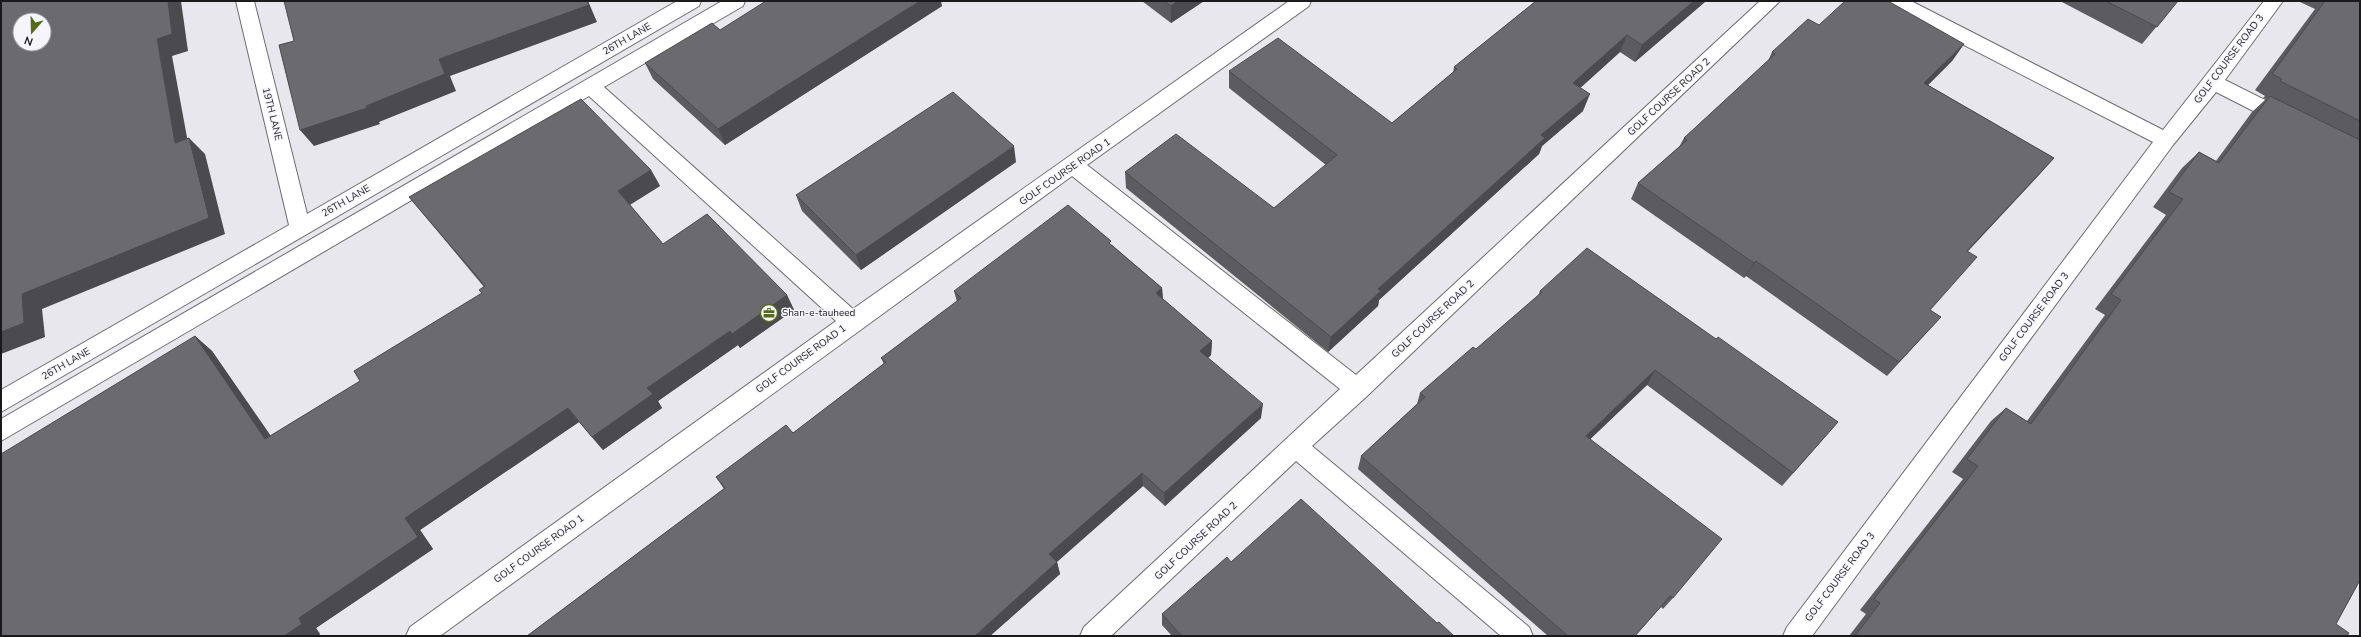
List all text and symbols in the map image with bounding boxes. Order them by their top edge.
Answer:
street label: GOLF COURSE ROAD 3 [2191,11,2267,107]
north arrow [12,12,52,52]
street label: 26TH LANE [600,19,654,59]
text: N [22,32,35,49]
street label: GOLF COURSE ROAD 2 [1625,55,1713,139]
street label: 19TH LANE [259,86,285,142]
street label: GOLF COURSE ROAD 1 [1017,135,1113,209]
street label: 26TH LANE [319,181,373,221]
street label: GOLF COURSE ROAD 3 [1996,269,2072,365]
street label: GOLF COURSE ROAD 2 [1389,277,1477,361]
office icon: Shan-e-tauheed [759,303,779,323]
place label: Shan-e-tauheed [782,306,856,320]
street label: GOLF COURSE ROAD 1 [753,321,849,397]
street label: 26TH LANE [39,344,93,384]
street label: GOLF COURSE ROAD 2 [1152,499,1240,583]
street label: GOLF COURSE ROAD 1 [491,511,587,587]
street label: GOLF COURSE ROAD 3 [1802,529,1878,625]

